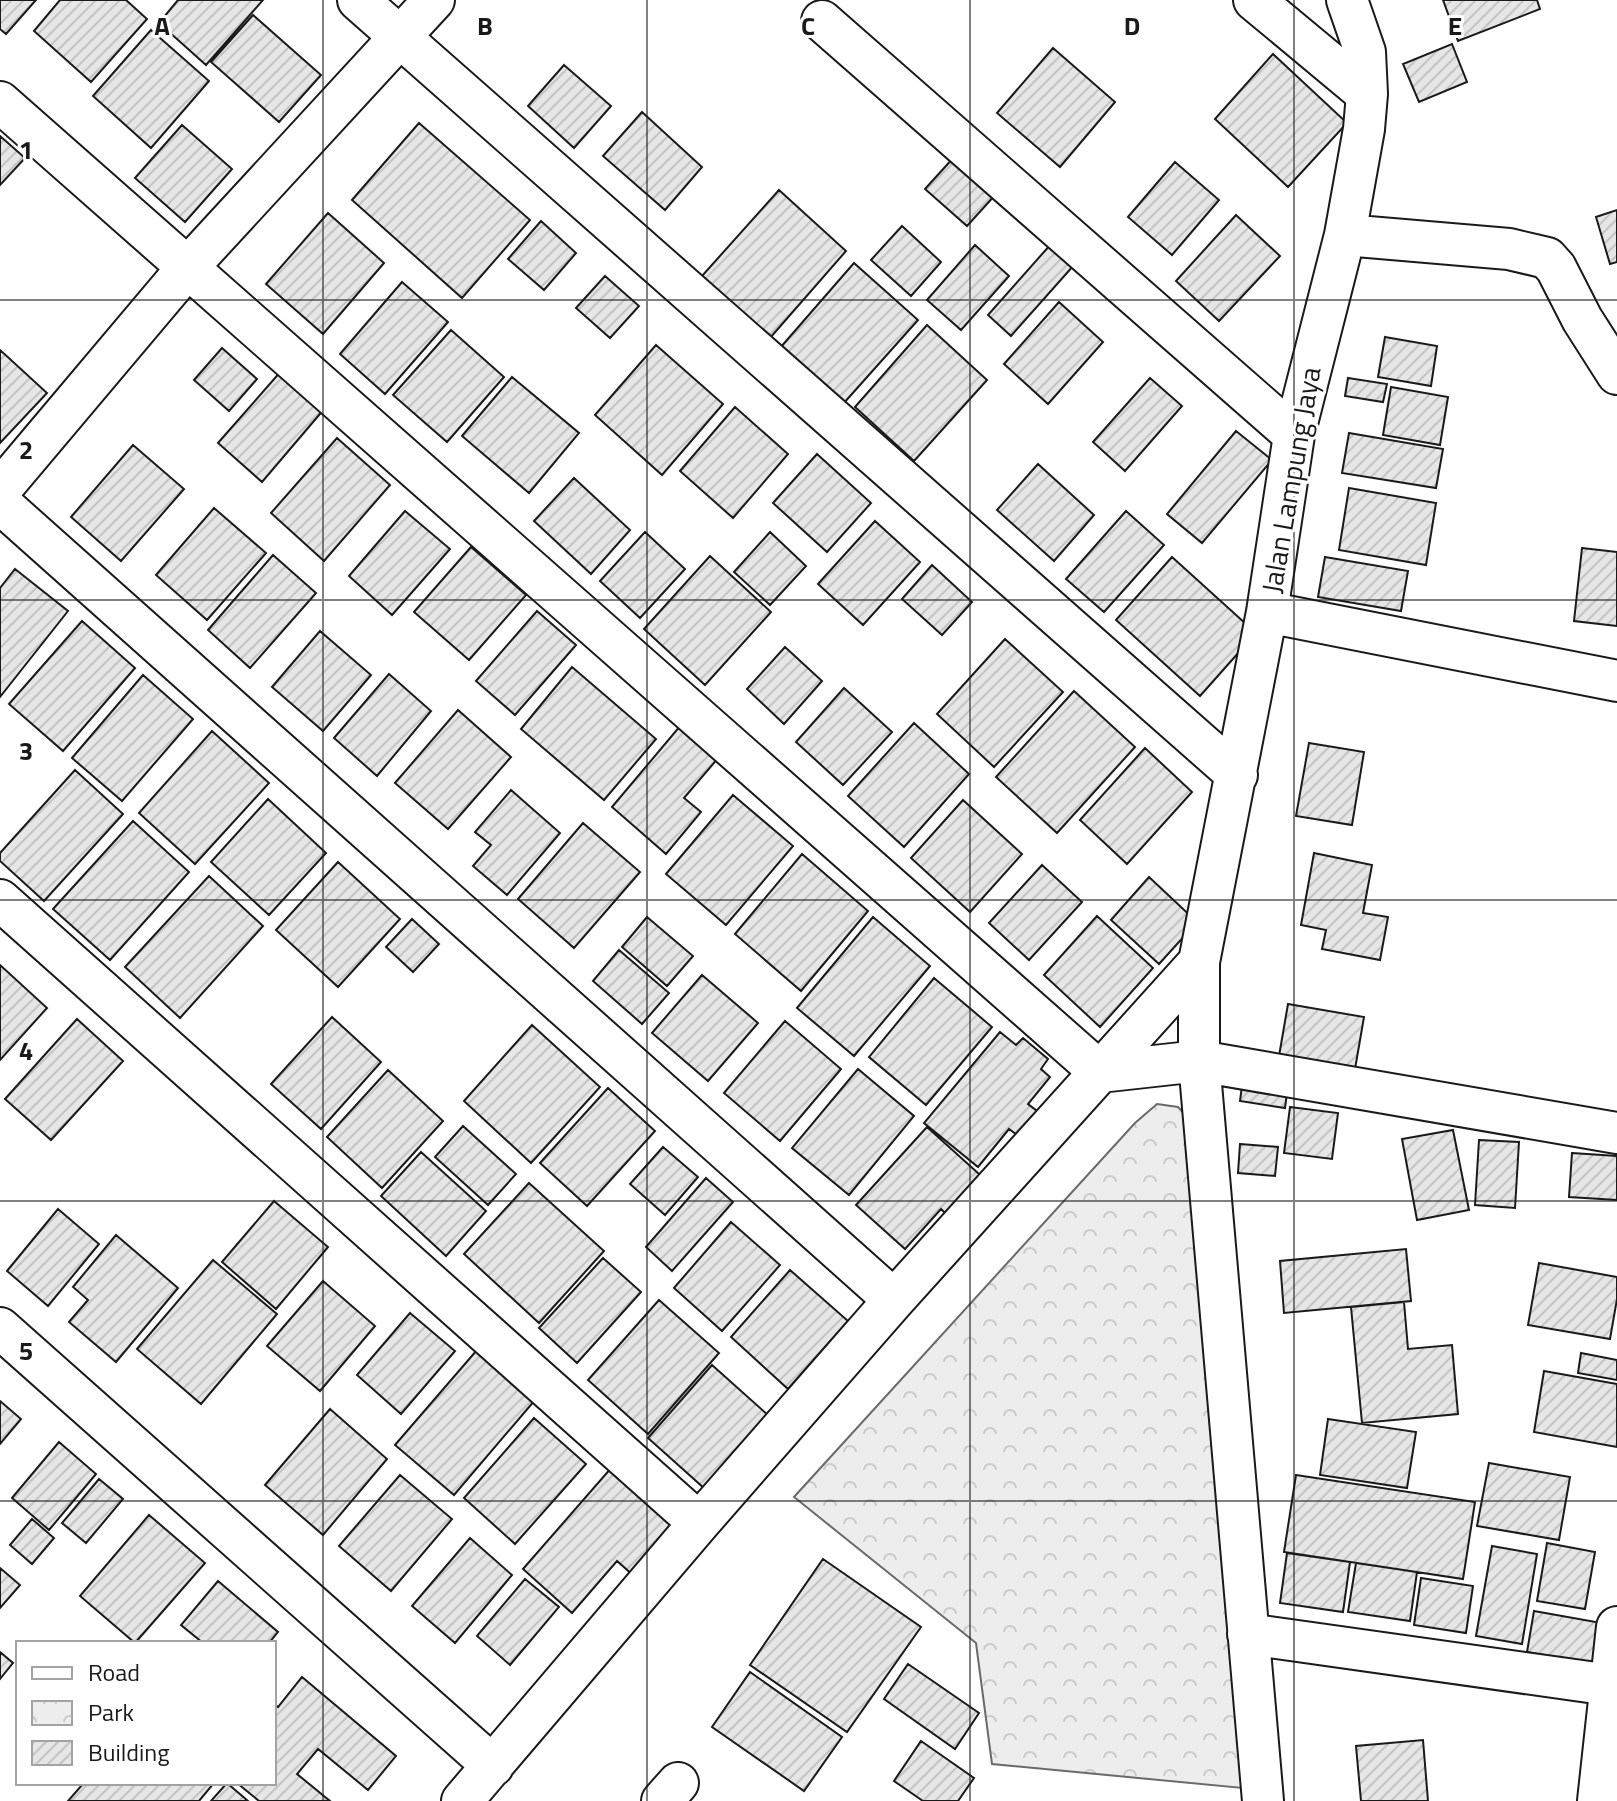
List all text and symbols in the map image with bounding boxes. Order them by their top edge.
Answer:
text: A [154,6,170,45]
text: B [477,6,493,45]
text: C [801,6,815,45]
text: D [1124,6,1140,45]
text: E [1448,6,1462,45]
text: 1 [19,130,33,169]
street label: Jalan Lampung Jaya [1249,363,1332,596]
text: 2 [19,430,33,469]
text: 3 [19,731,33,770]
text: 4 [19,1031,33,1070]
text: 5 [19,1331,33,1370]
legend [16,1641,276,1785]
text: Road [88,1654,140,1690]
text: Park [88,1694,134,1730]
text: Building [88,1734,170,1770]

